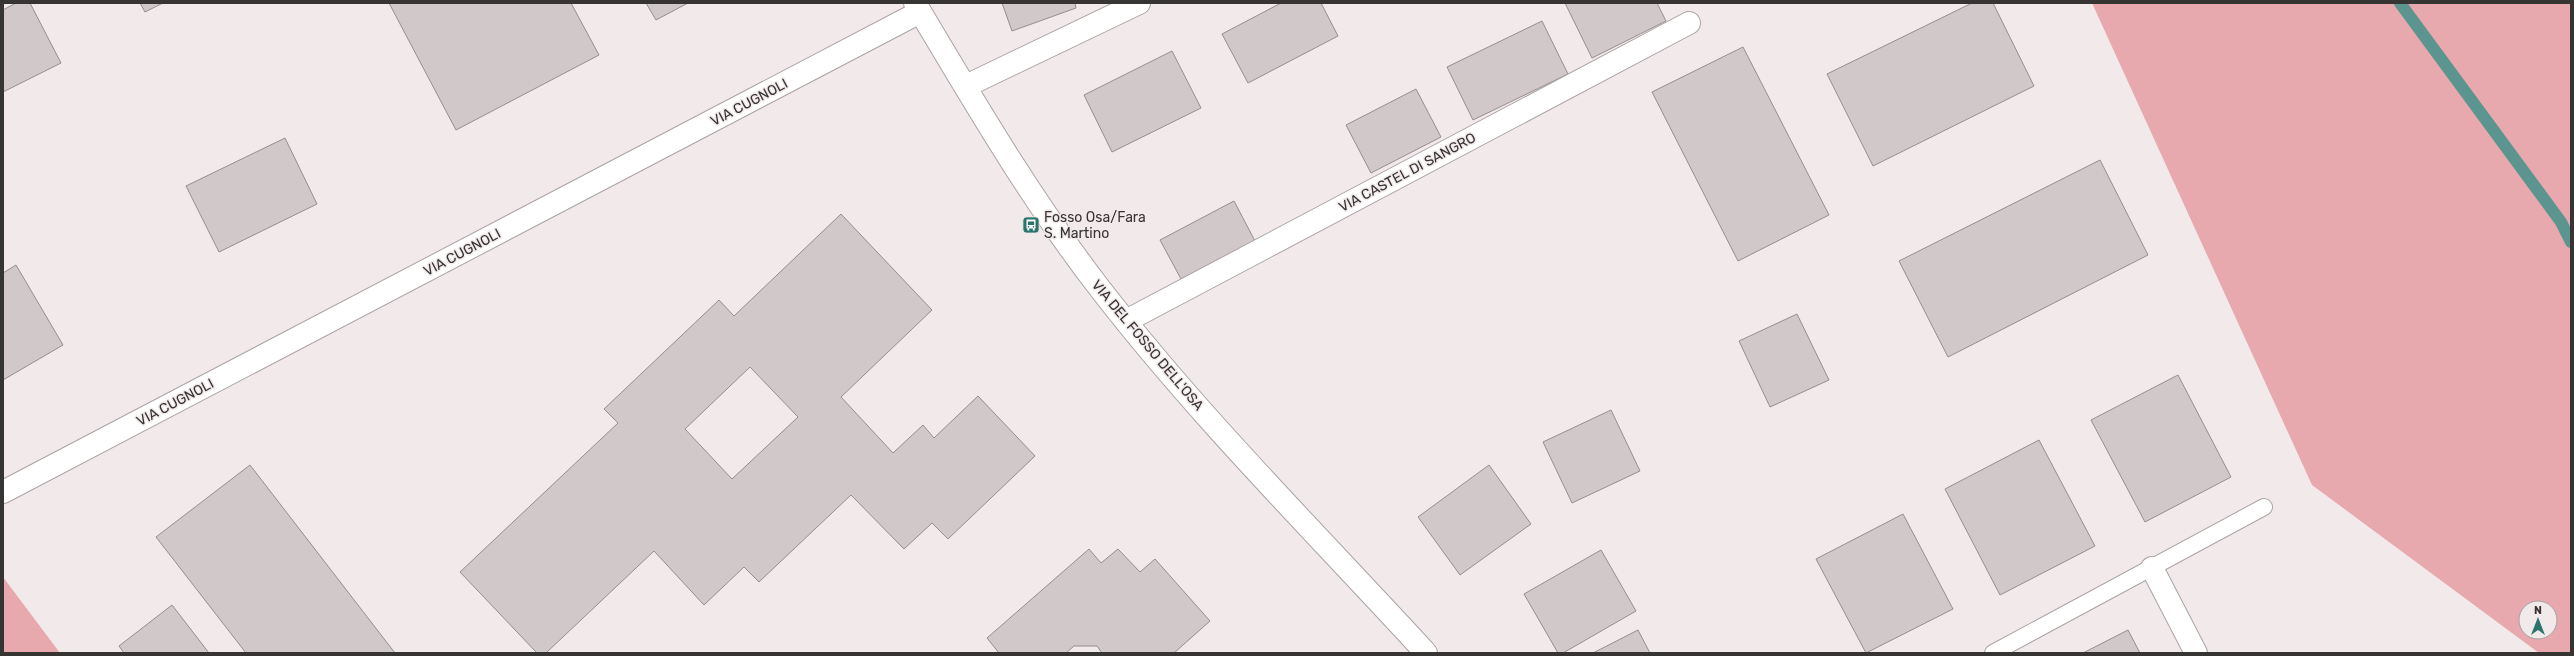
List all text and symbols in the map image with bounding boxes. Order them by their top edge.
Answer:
street label: VIA CUGNOLI [708,75,791,130]
street label: VIA CASTEL DI SANGRO [1336,129,1479,216]
place label: Fosso Osa/Fara S. Martino [1044,209,1146,242]
bus stop icon: Fosso Osa/Fara S. Martino [1021,215,1041,235]
street label: VIA CUGNOLI [421,225,504,280]
street label: VIA DEL FOSSO DELL'OSA [1088,277,1208,415]
street label: VIA CUGNOLI [134,375,217,430]
north arrow [2518,600,2558,640]
text: N [2534,604,2542,617]

